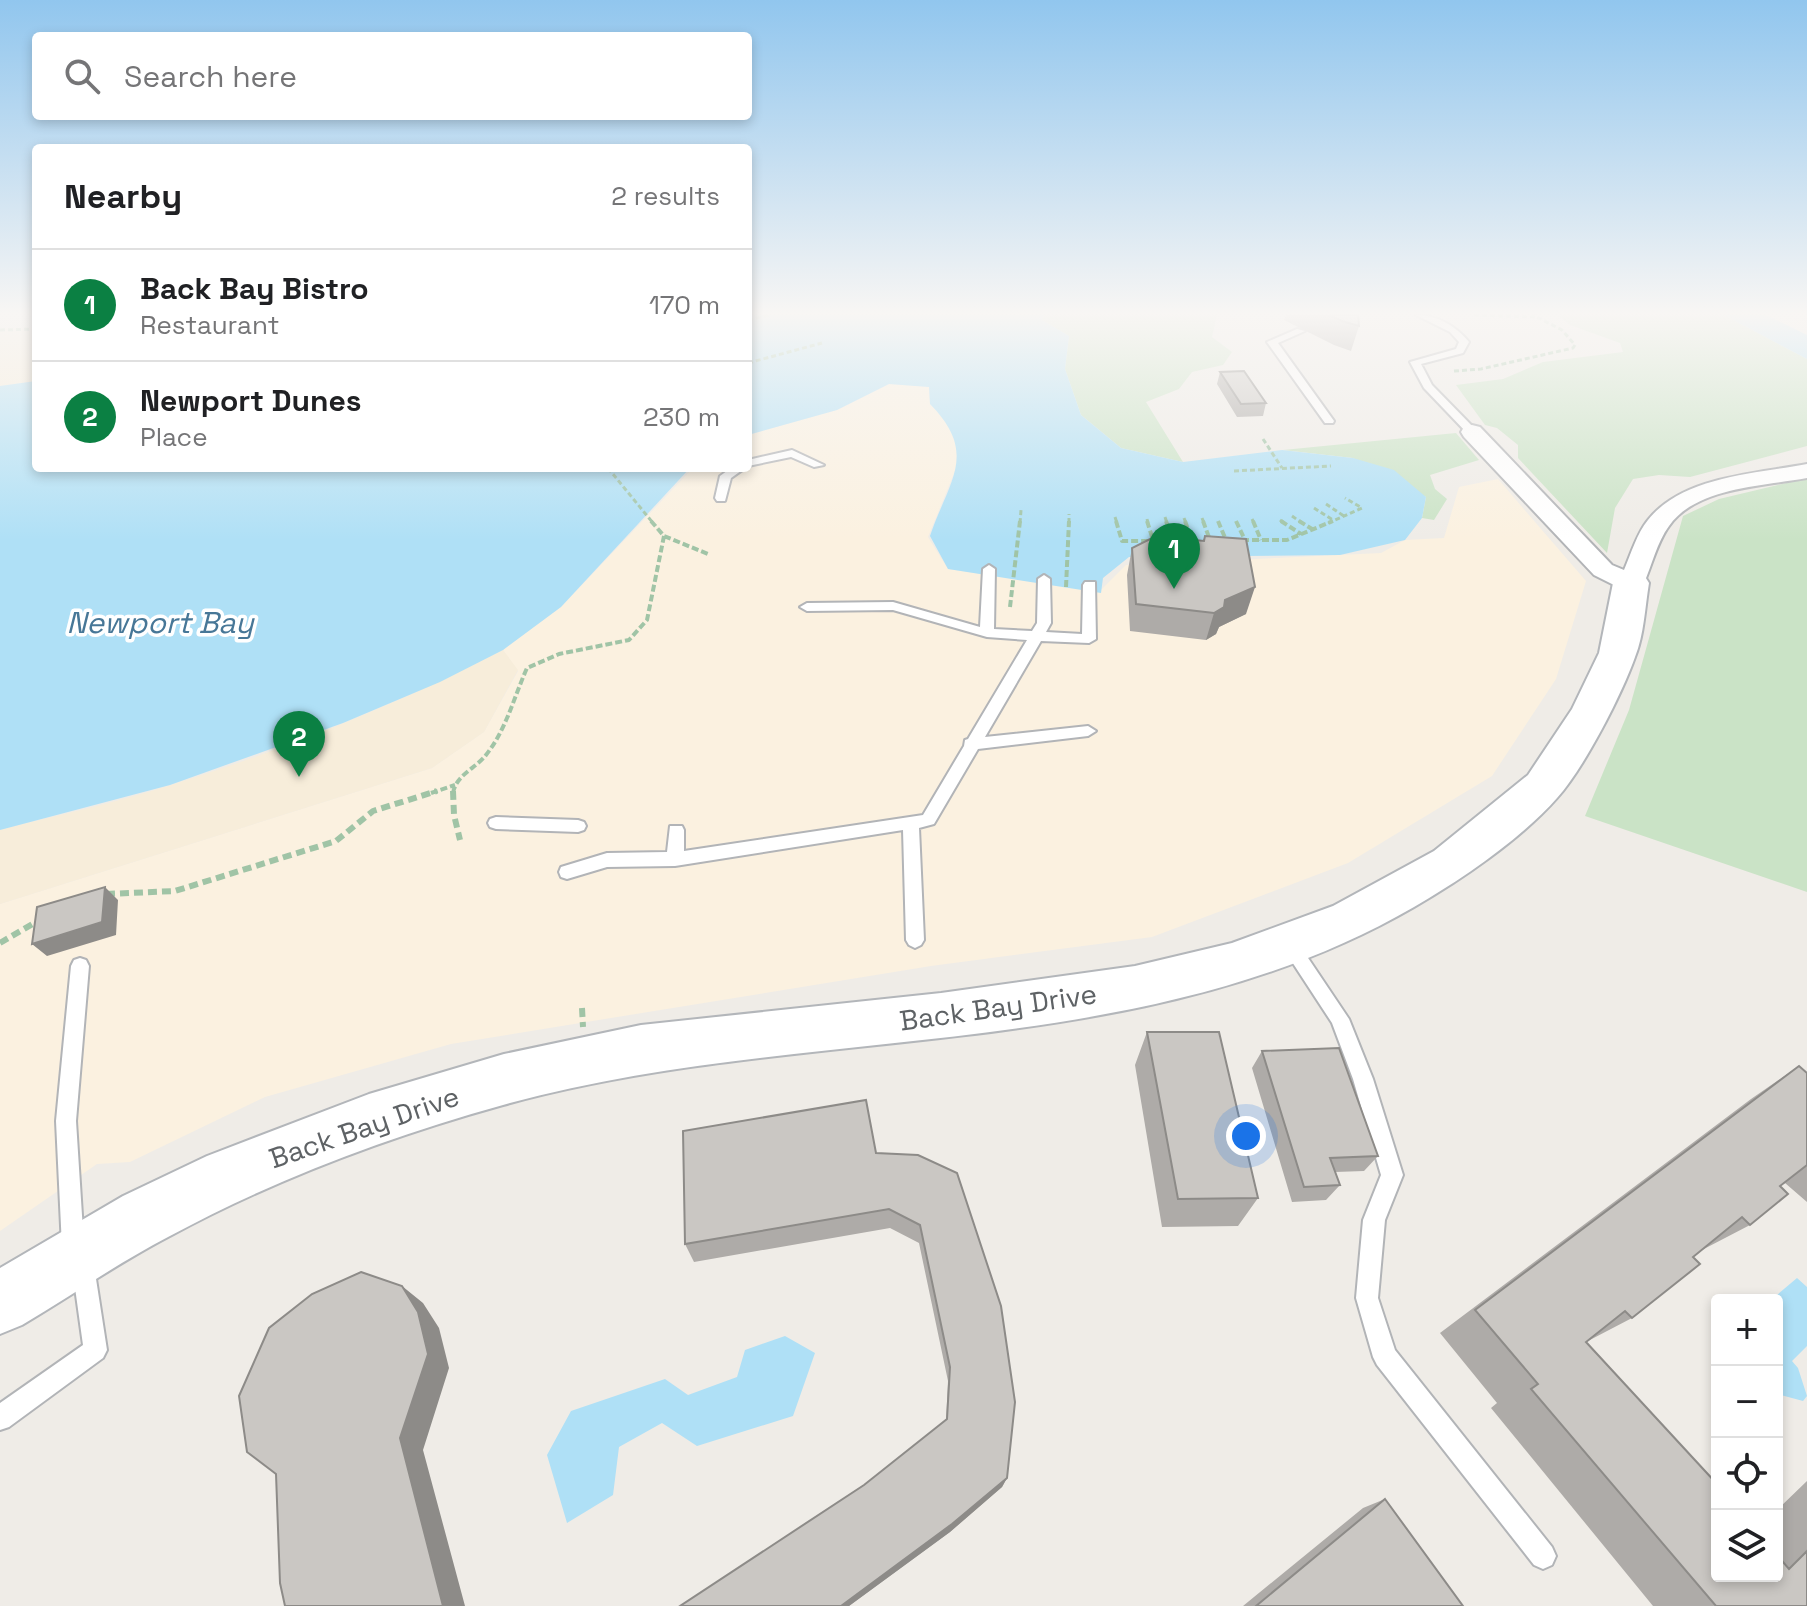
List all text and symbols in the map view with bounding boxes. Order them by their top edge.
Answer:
search box [32,32,752,120]
icon: search [60,54,104,98]
text: Search here [124,57,297,96]
text: Nearby [64,175,182,218]
text: 2 results [611,179,720,213]
text: Back Bay Bistro [140,269,369,308]
text: 1 [84,288,96,322]
text: 170 m [649,288,720,322]
text: Restaurant [140,308,279,342]
text: Newport Dunes [140,381,362,420]
text: 2 [82,400,98,434]
text: 230 m [643,400,720,434]
text: Place [140,420,208,454]
pin: 1 [1148,523,1200,589]
water label: Newport Bay [66,603,255,642]
pin: 2 [273,711,325,777]
street label: Back Bay Drive [897,975,1099,1039]
street label: Back Bay Drive [264,1078,464,1176]
your location [1226,1116,1266,1156]
map controls [1711,1294,1783,1582]
button: + [1711,1294,1783,1366]
button: − [1711,1366,1783,1438]
button: locate [1711,1438,1783,1510]
button: layers [1711,1510,1783,1582]

